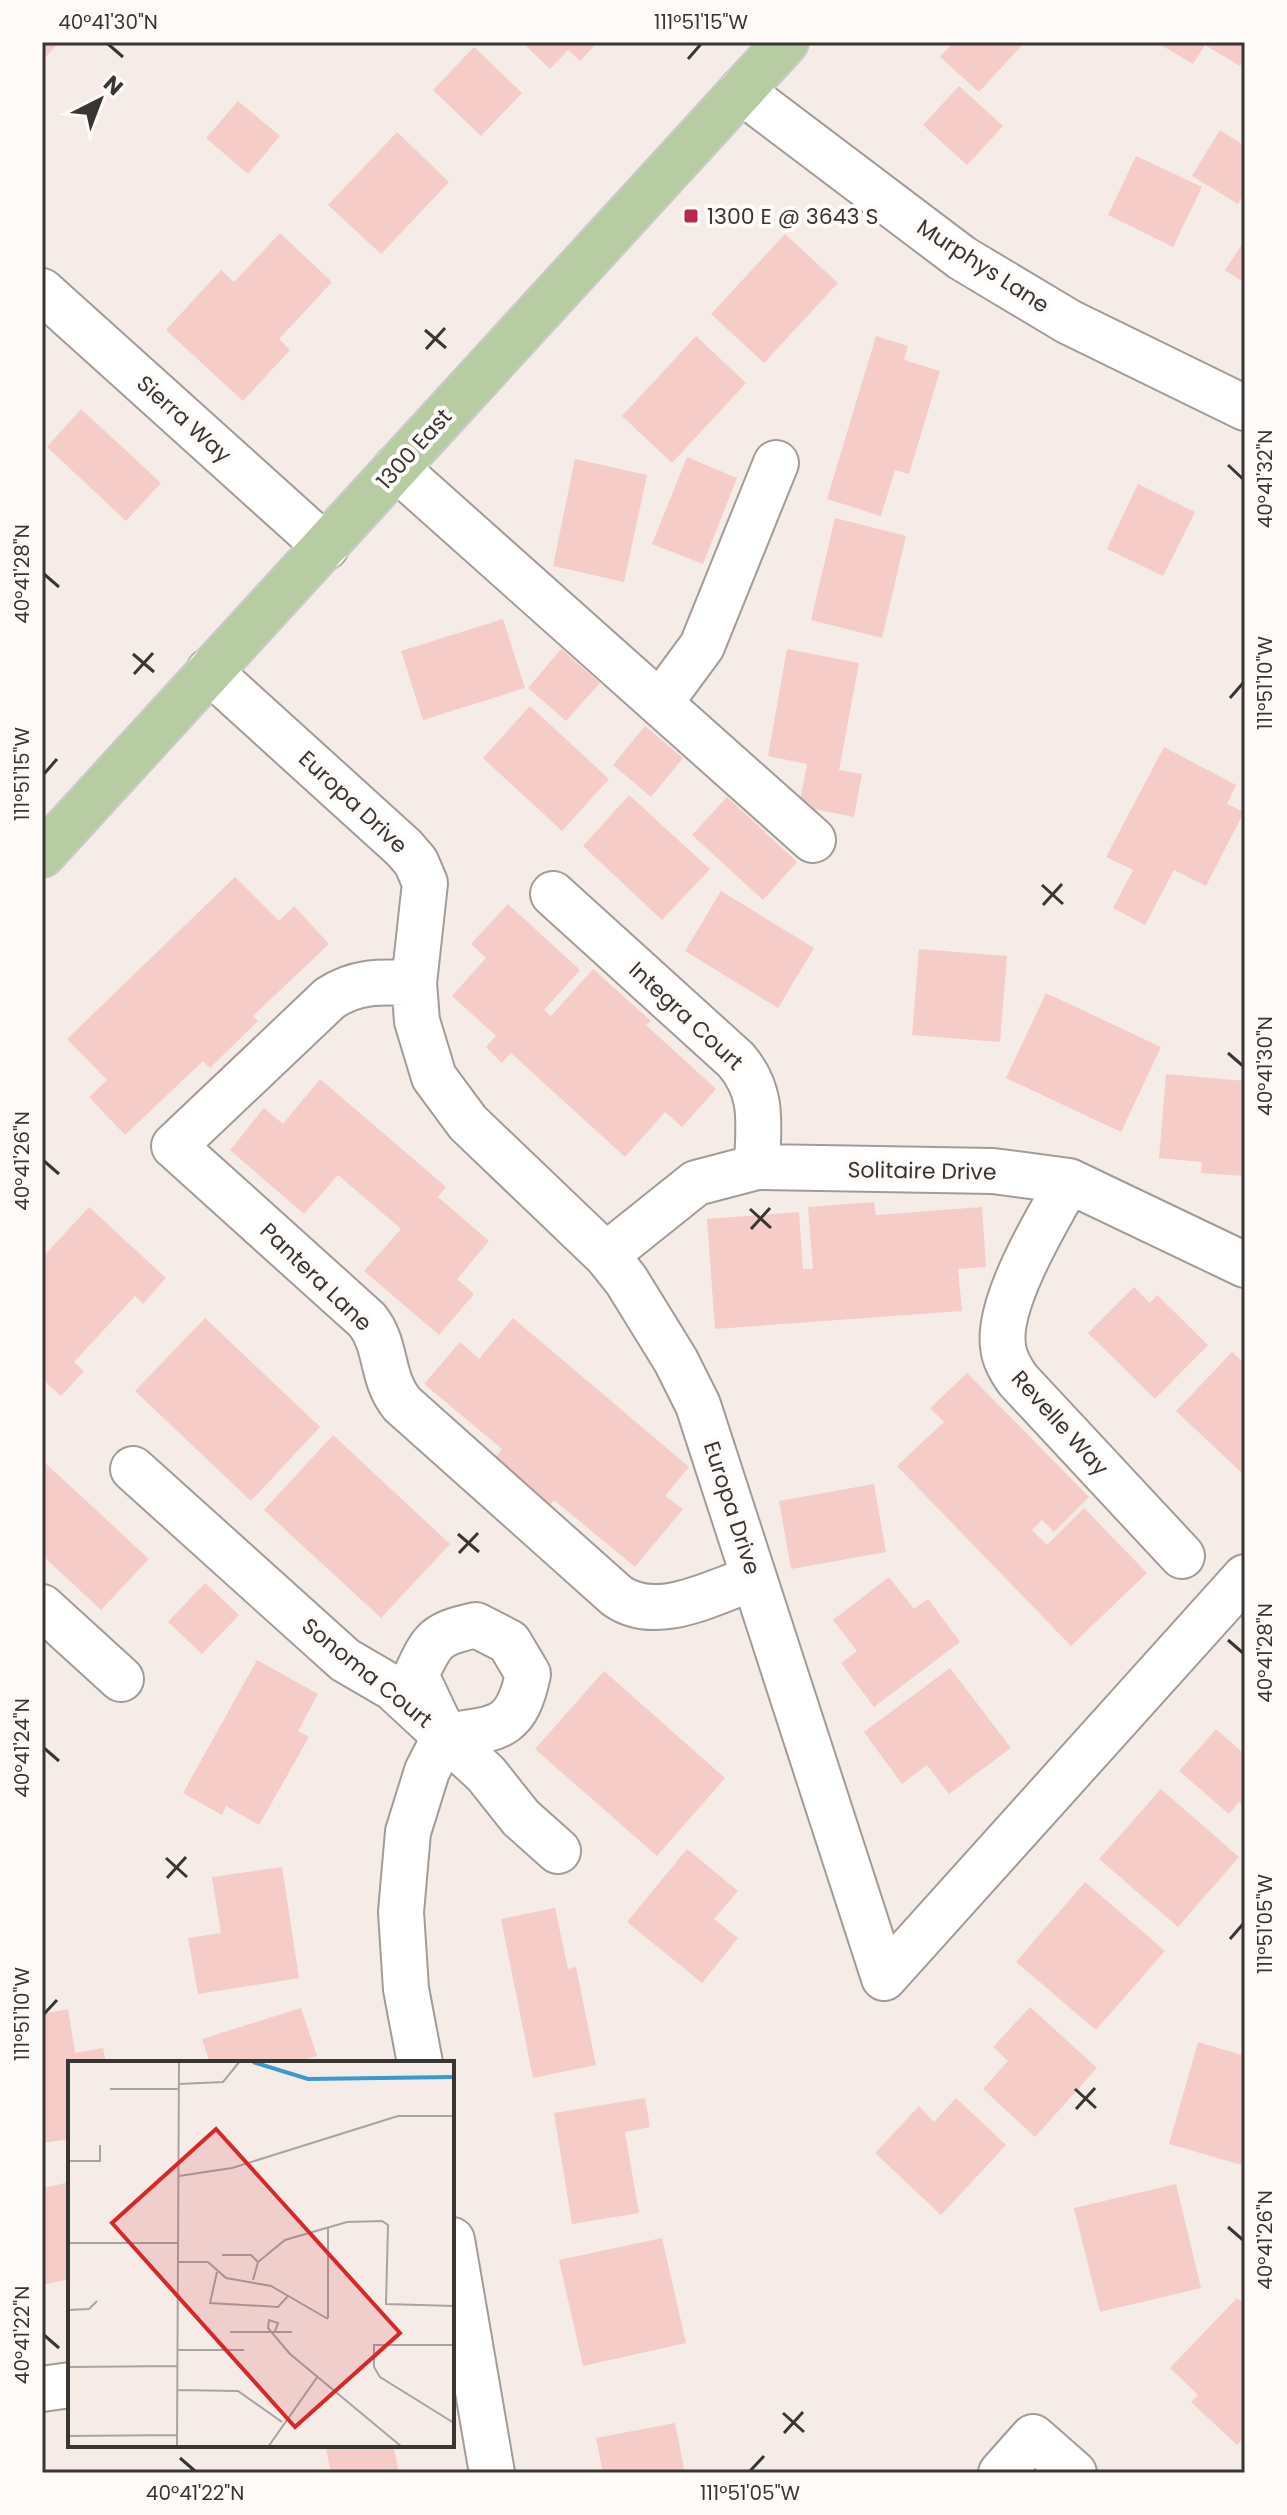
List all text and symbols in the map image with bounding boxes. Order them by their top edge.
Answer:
text: 40°41'30"N [58,8,158,36]
text: 111°51'15"W [654,8,748,36]
north arrow [60,60,140,140]
text: N [97,68,130,103]
place label: 1300 E @ 3643 S [707,201,878,232]
marker: 1300 E @ 3643 S [682,207,700,225]
street label: Murphys Lane [911,212,1055,320]
street label: Sierra Way [130,368,239,470]
street label: 1300 East [369,402,459,496]
text: 40°41'32"N [1251,430,1279,528]
text: 40°41'28"N [8,524,36,624]
text: 111°51'10"W [1251,636,1279,730]
text: 111°51'15"W [8,727,36,821]
street label: Europa Drive [292,743,414,861]
street label: Integra Court [622,955,750,1077]
text: 40°41'30"N [1251,1016,1279,1116]
text: 40°41'26"N [8,1111,36,1211]
street label: Solitaire Drive [847,1154,997,1188]
street label: Pantera Lane [253,1216,379,1338]
street label: Revelle Way [1004,1364,1116,1483]
street label: Europa Drive [696,1437,768,1579]
text: 40°41'28"N [1251,1603,1279,1703]
street label: Sonoma Court [295,1611,439,1735]
text: 40°41'24"N [8,1698,36,1798]
text: 111°51'05"W [1251,1874,1279,1974]
text: 111°51'10"W [8,1967,36,2061]
inset map [68,2061,454,2447]
text: 40°41'26"N [1251,2190,1279,2290]
text: 40°41'22"N [8,2286,36,2384]
text: 40°41'22"N [146,2479,244,2507]
text: 111°51'05"W [700,2479,800,2507]

